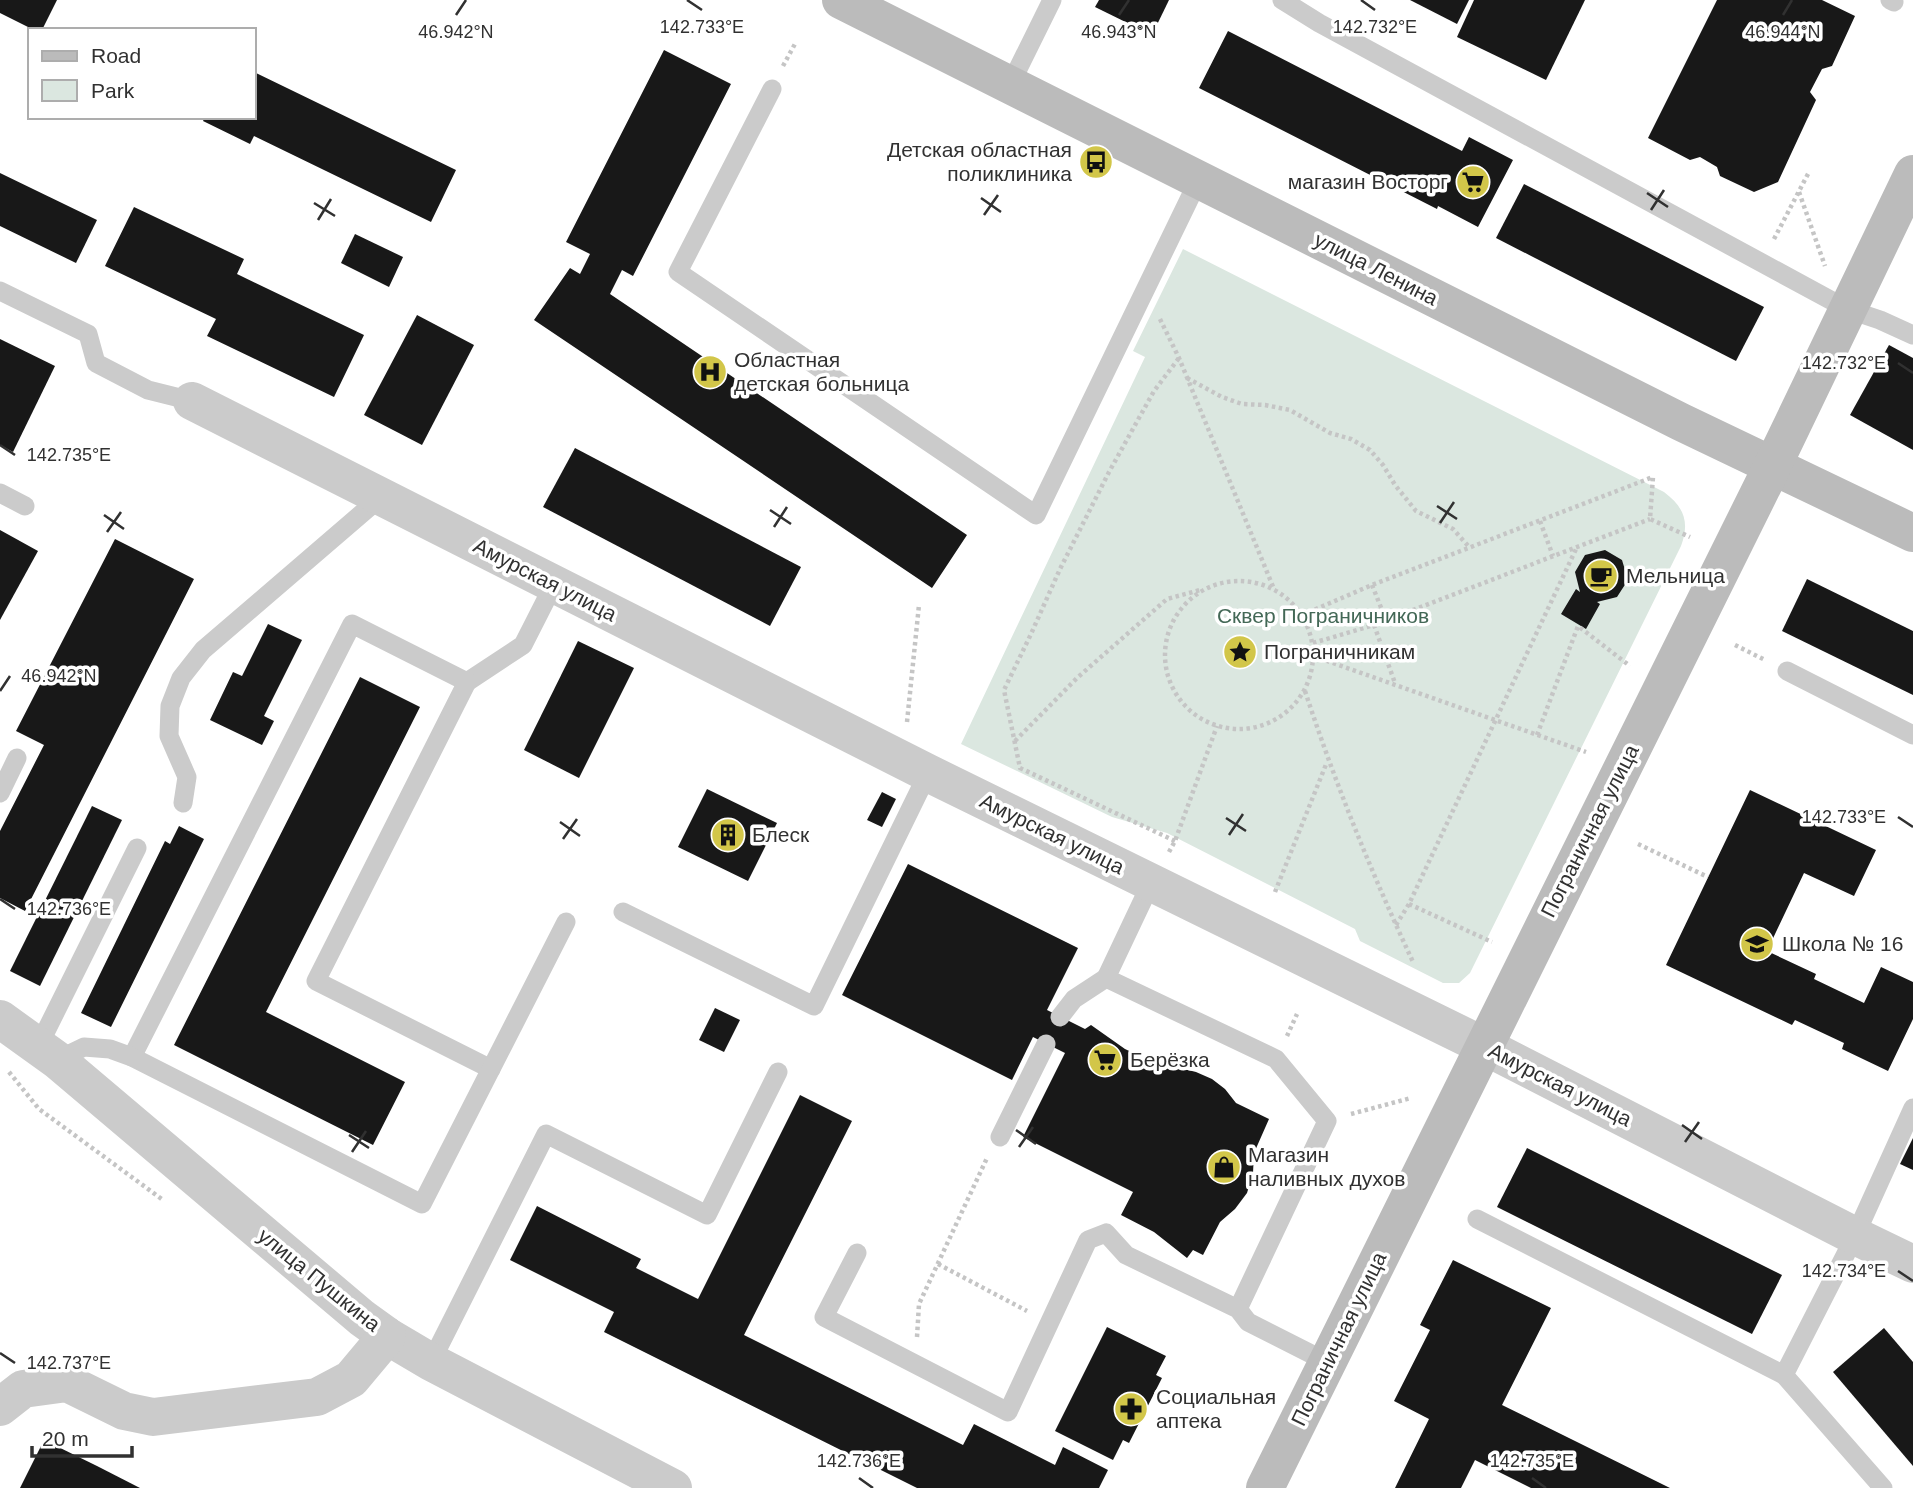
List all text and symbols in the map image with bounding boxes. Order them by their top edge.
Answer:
text: 142.733°E [660,17,744,37]
text: 142.732°E [1333,17,1417,37]
text: 46.942°N [418,22,494,42]
text: 46.943°N [1081,22,1157,42]
text: 46.944°N [1745,22,1821,42]
legend [28,28,256,119]
text: Road [91,44,141,67]
text: Park [91,79,135,102]
place label: Детская областная поликлиника [887,138,1072,185]
bus stop icon: Детская областная поликлиника [1077,143,1115,181]
supermarket icon: магазин Восторг [1454,163,1492,201]
place label: магазин Восторг [1288,170,1448,193]
street label: улица Ленина [1311,228,1442,310]
place label: Областная детская больница [734,348,909,395]
hospital icon: Областная детская больница [691,353,729,391]
text: 142.732°E [1802,353,1886,373]
text: 142.735°E [27,445,111,465]
street label: Амурская улица [470,534,621,626]
cafe icon: Мельница [1582,557,1620,595]
place label: Мельница [1626,564,1725,587]
park label: Сквер Пограничников [1217,604,1429,627]
place icon: Пограничникам [1221,633,1259,671]
place label: Пограничникам [1264,640,1415,663]
text: 46.942°N [21,666,97,686]
street label: Пограничная улица [1536,741,1643,921]
street label: Амурская улица [976,789,1128,879]
text: 142.733°E [1802,807,1886,827]
building icon: Блеск [709,816,747,854]
place label: Блеск [752,823,810,846]
text: 142.736°E [27,899,111,919]
school or university icon: Школа № 16 [1738,925,1776,963]
place label: Школа № 16 [1782,932,1903,955]
street label: Амурская улица [1485,1039,1636,1131]
supermarket icon: Берёзка [1086,1041,1124,1079]
place label: Берёзка [1130,1048,1210,1071]
place label: Магазин наливных духов [1248,1143,1405,1190]
shop icon: Магазин наливных духов [1205,1148,1243,1186]
street label: улица Пушкина [254,1223,385,1336]
street label: Пограничная улица [1287,1248,1391,1429]
text: 142.734°E [1802,1261,1886,1281]
text: 142.737°E [27,1353,111,1373]
place label: Социальная аптека [1156,1385,1276,1432]
pharmacy icon: Социальная аптека [1112,1390,1150,1428]
scale bar [32,1414,131,1458]
text: 20 m [42,1427,89,1450]
text: 142.736°E [817,1451,901,1471]
text: 142.735°E [1490,1451,1574,1471]

